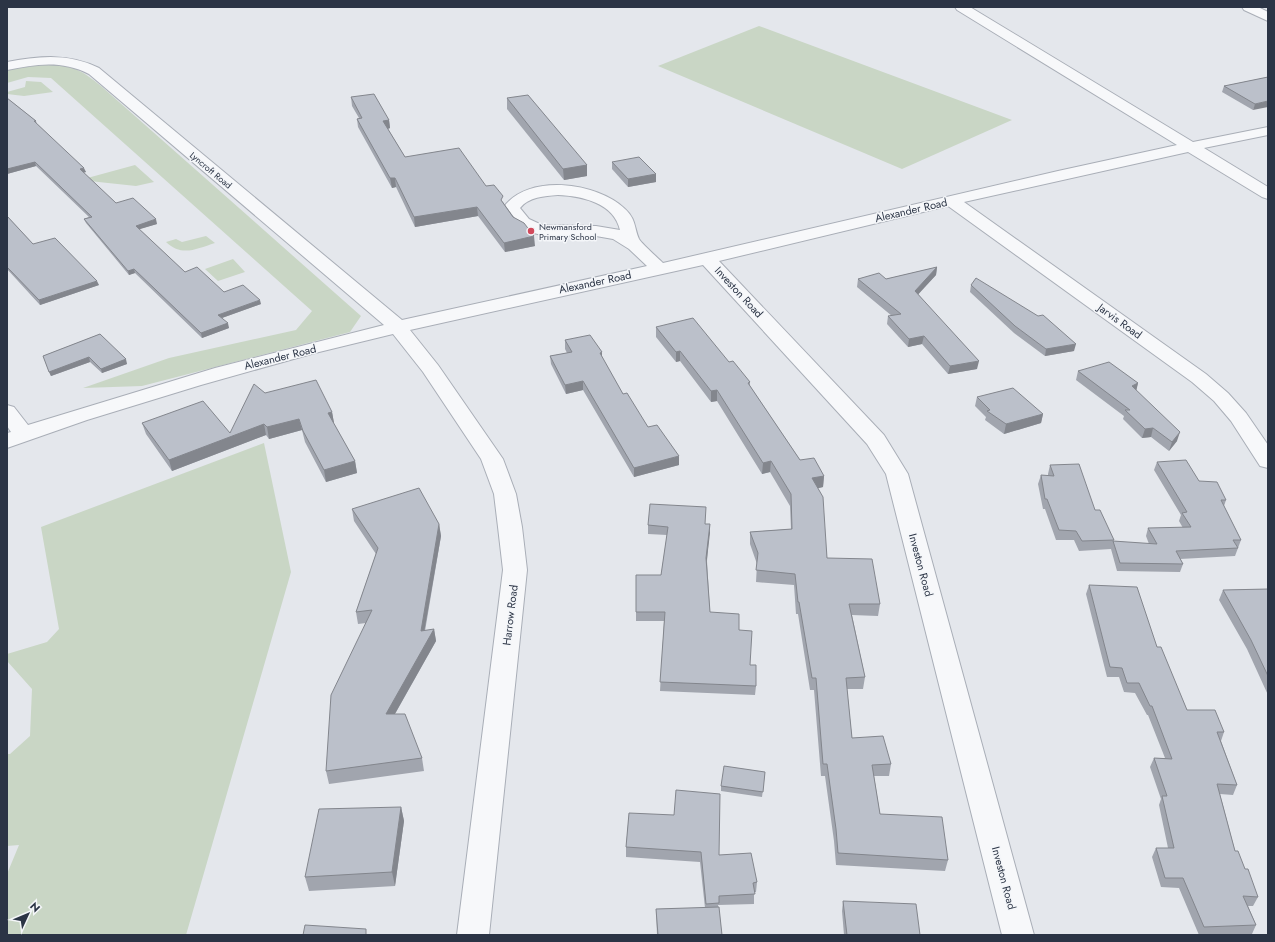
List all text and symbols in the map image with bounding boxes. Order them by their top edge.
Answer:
street label: Lyncroft Road [187,149,235,191]
street label: Alexander Road [873,194,949,226]
place label: Newmansford Primary School [539,220,596,243]
marker: Newmansford Primary School [526,226,536,236]
street label: Investon Road [711,263,767,321]
street label: Alexander Road [557,267,633,297]
street label: Jarvis Road [1093,298,1145,343]
street label: Alexander Road [242,340,318,374]
street label: Investon Road [905,532,937,598]
street label: Harrow Road [498,584,522,646]
street label: Investon Road [988,845,1020,911]
north arrow [8,894,48,934]
text: N [26,898,44,916]

